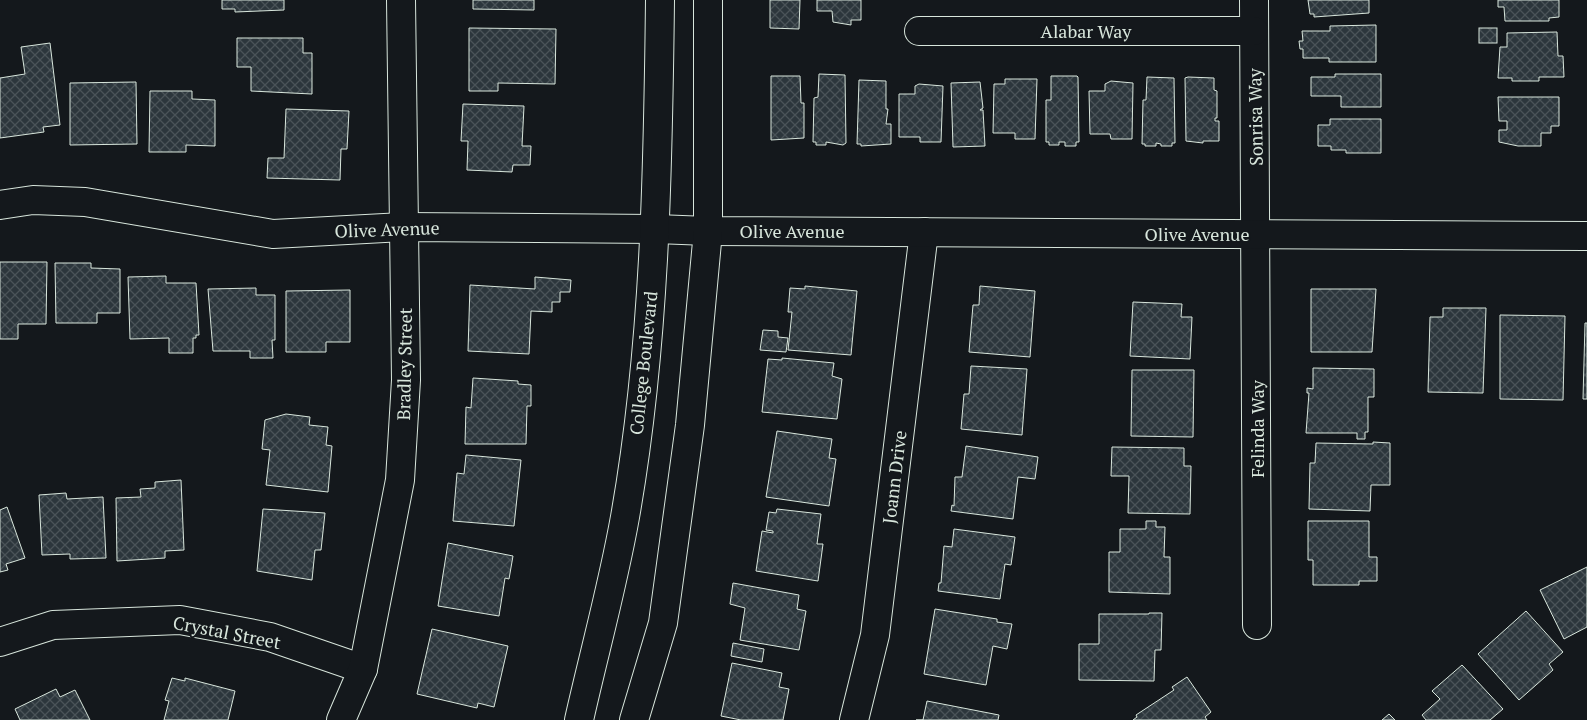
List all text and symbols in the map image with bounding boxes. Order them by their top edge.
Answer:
street label: Alabar Way [1041,19,1132,43]
street label: Sonrisa Way [1242,67,1268,166]
street label: Olive Avenue [334,215,440,243]
street label: Olive Avenue [740,219,844,243]
street label: Olive Avenue [1145,222,1249,246]
street label: College Boulevard [624,290,662,436]
street label: Bradley Street [391,307,417,421]
street label: Felinda Way [1245,379,1269,478]
street label: Joann Drive [876,429,912,525]
street label: Crystal Street [171,610,283,654]

